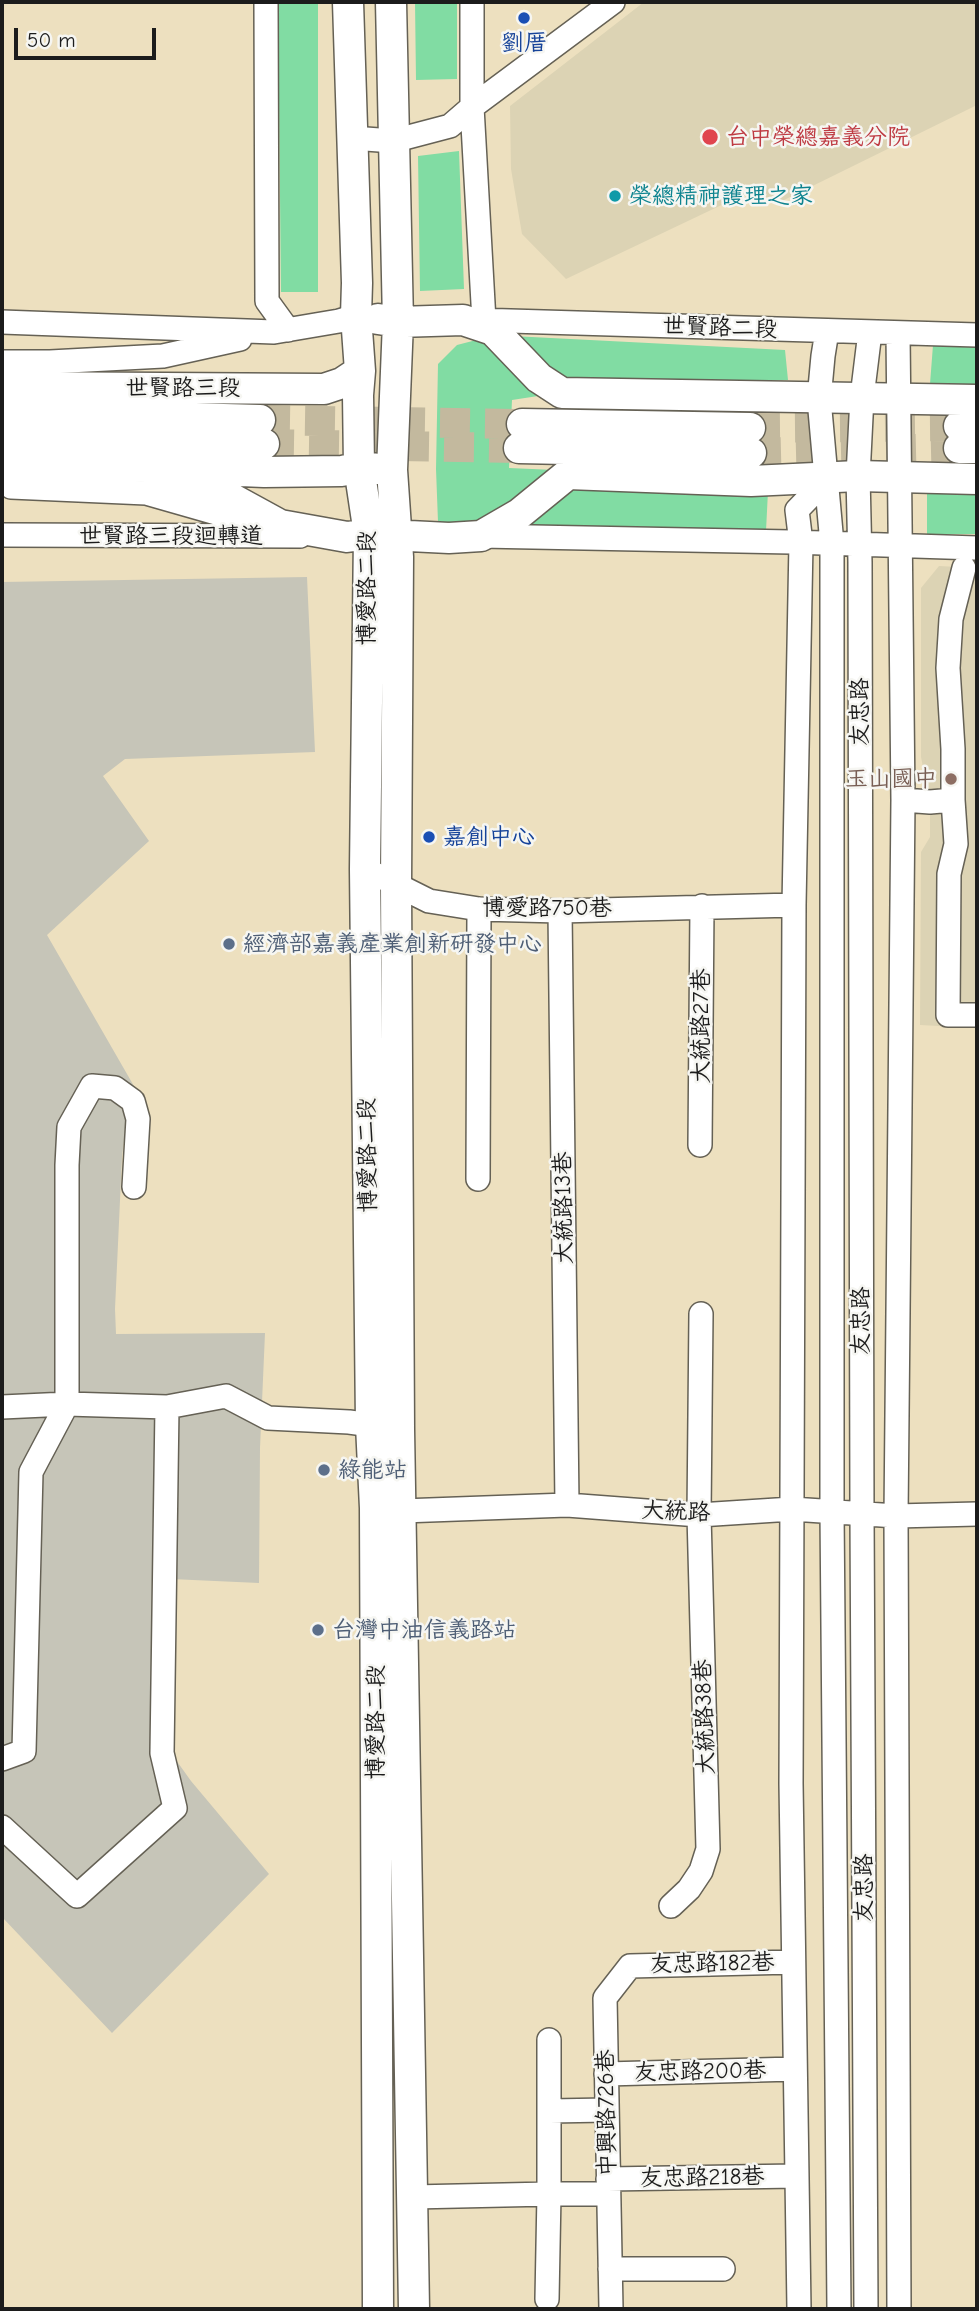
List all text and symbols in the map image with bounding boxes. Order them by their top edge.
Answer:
marker: 劉厝 [516,10,532,26]
scale bar [18,14,159,58]
text: 50 m [27,28,76,52]
place label: 劉厝 [501,29,547,57]
place label: 台中榮總嘉義分院 [726,123,910,151]
marker: 台中榮總嘉義分院 [700,127,720,147]
place label: 榮總精神護理之家 [629,182,813,210]
marker: 榮總精神護理之家 [607,188,623,204]
street label: 世賢路二段 [662,312,778,344]
street label: 世賢路三段 [126,374,240,402]
street label: 世賢路三段迴轉道 [79,522,263,550]
street label: 博愛路二段 [353,531,381,645]
street label: 友忠路 [846,678,874,746]
place label: 玉山國中 [845,765,937,793]
marker: 玉山國中 [943,771,959,787]
place label: 嘉創中心 [443,823,535,851]
marker: 嘉創中心 [421,829,437,845]
street label: 博愛路750巷 [482,894,612,922]
place label: 經濟部嘉義產業創新研發中心 [243,930,542,958]
marker: 經濟部嘉義產業創新研發中心 [221,936,237,952]
street label: 大統路27巷 [687,969,715,1083]
street label: 博愛路二段 [353,1097,383,1213]
street label: 大統路13巷 [549,1151,579,1265]
street label: 友忠路 [847,1287,875,1355]
place label: 綠能站 [338,1456,407,1484]
marker: 綠能站 [316,1462,332,1478]
street label: 大統路 [641,1497,711,1527]
place label: 台灣中油信義路站 [332,1616,516,1644]
marker: 台灣中油信義路站 [310,1622,326,1638]
street label: 大統路38巷 [689,1659,721,1775]
street label: 博愛路二段 [362,1665,390,1779]
street label: 友忠路 [850,1854,878,1922]
street label: 友忠路182巷 [649,1949,775,1979]
street label: 中興路726巷 [592,2049,622,2177]
street label: 友忠路200巷 [634,2057,766,2087]
street label: 友忠路218巷 [639,2163,765,2193]

